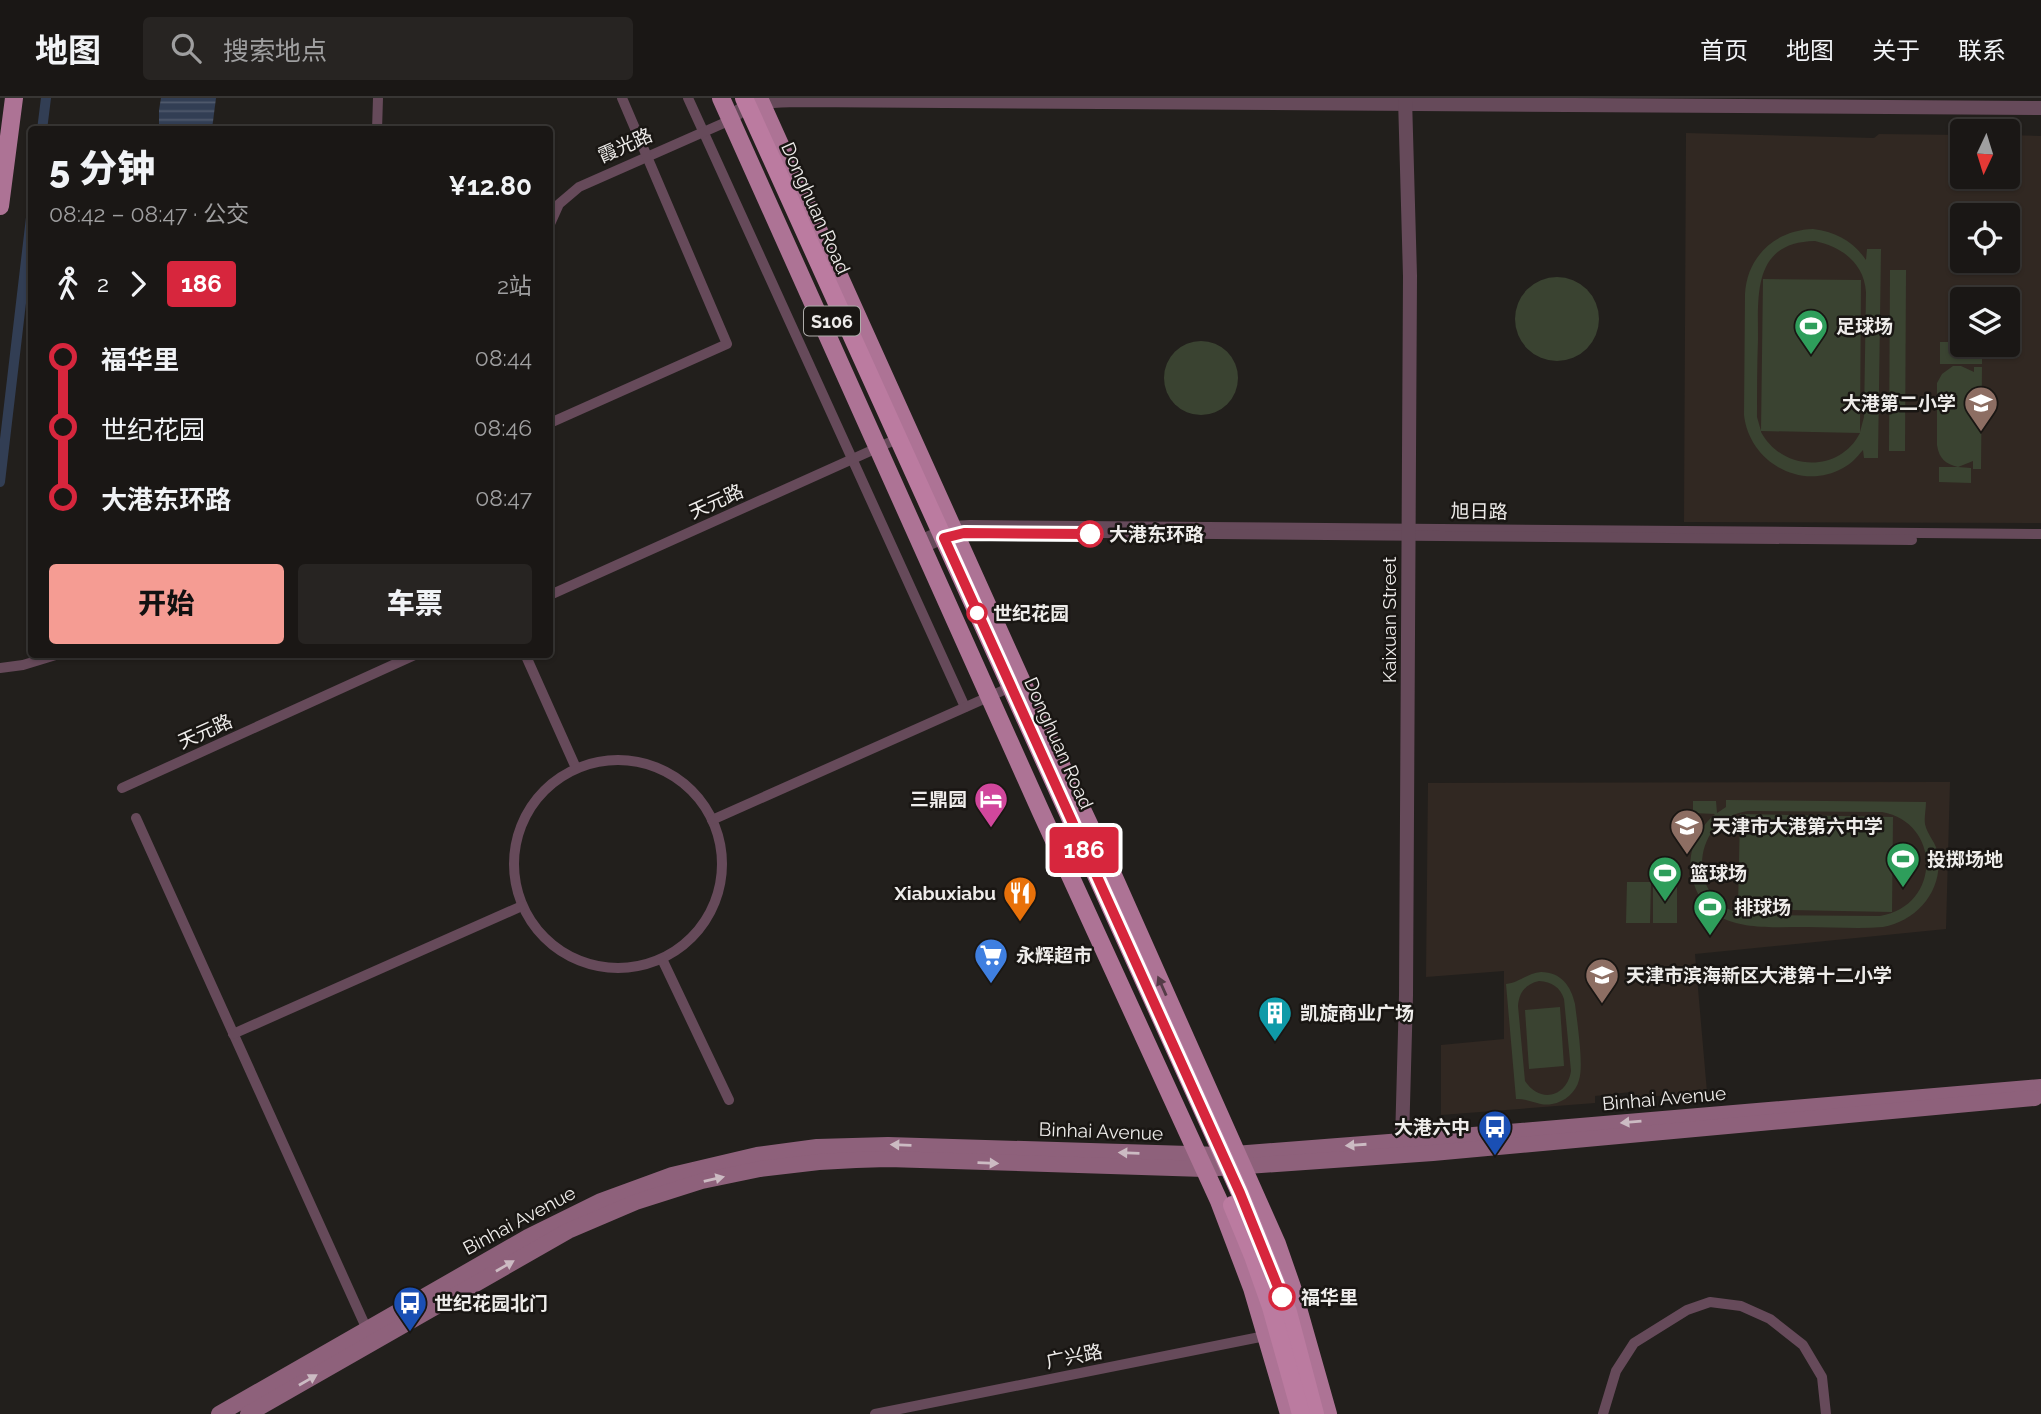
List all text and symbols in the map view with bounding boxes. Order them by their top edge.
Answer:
search box [143,17,633,80]
icon: search [167,29,205,67]
text: 地图 [35,31,101,70]
text: 搜索地点 [223,36,327,66]
text: 首页 [1700,36,1748,65]
text: 地图 [1786,36,1834,65]
text: 关于 [1872,36,1920,65]
text: 联系 [1958,36,2006,65]
north arrow [1950,119,2020,189]
map controls [1950,119,2020,357]
street label: 霞光路 [594,123,656,167]
street label: Donghuan Road [777,139,855,277]
text: 5 分钟 [49,146,155,191]
text: ¥12.80 [448,171,532,201]
text: 08:42 – 08:47 · 公交 [49,200,249,227]
button: locate [1950,203,2020,273]
icon: walk [49,265,87,303]
icon: forward [119,265,157,303]
text: 186 [181,269,222,298]
text: 2 [97,270,109,297]
text: 2站 [497,272,532,299]
button: layers [1950,287,2020,357]
road number: S106 [804,306,860,336]
sports icon: 足球场 [1792,307,1830,356]
place label: 足球场 [1836,315,1893,337]
text: 08:44 [475,344,532,371]
text: 福华里 [101,345,179,375]
school or university icon: 大港第二小学 [1962,384,2000,433]
place label: 大港第二小学 [1842,392,1956,414]
text: 08:46 [474,414,532,441]
text: 世纪花园 [101,415,205,445]
street label: 天元路 [685,479,747,523]
text: 08:47 [475,484,532,511]
text: 大港东环路 [101,485,231,515]
street label: 旭日路 [1450,500,1508,522]
marker: 大港东环路 [1077,521,1103,547]
place label: 大港东环路 [1109,523,1204,545]
street label: Kaixuan Street [1378,556,1400,683]
button: 开始 [49,564,284,644]
button: 车票 [298,564,532,644]
place label: 世纪花园 [993,602,1069,624]
marker: 世纪花园 [967,603,987,623]
street label: Donghuan Road [1020,674,1098,812]
street label: 天元路 [174,709,236,753]
hotel icon: 三鼎园 [972,780,1010,829]
place label: 三鼎园 [910,788,967,810]
school or university icon: 天津市大港第六中学 [1668,807,1706,856]
place label: 天津市大港第六中学 [1712,815,1883,837]
line badge: 186 [1044,827,1124,873]
text: 186 [1064,835,1104,864]
sports icon: 投掷场地 [1884,840,1922,889]
place label: 投掷场地 [1927,848,2003,870]
sports icon: 篮球场 [1646,854,1684,903]
place label: 篮球场 [1690,862,1747,884]
restaurant icon: Xiabuxiabu [1001,874,1039,923]
place label: Xiabuxiabu [894,882,996,904]
sports icon: 排球场 [1691,888,1729,937]
place label: 排球场 [1734,896,1791,918]
supermarket icon: 永辉超市 [972,936,1010,985]
place label: 永辉超市 [1016,944,1092,966]
school or university icon: 天津市滨海新区大港第十二小学 [1583,956,1621,1005]
place label: 天津市滨海新区大港第十二小学 [1626,964,1892,986]
one-way arrow [1156,975,1167,996]
building icon: 凯旋商业广场 [1256,994,1294,1043]
place label: 凯旋商业广场 [1300,1002,1414,1024]
street label: Binhai Avenue [1601,1082,1727,1114]
bus stop icon: 大港六中 [1476,1108,1514,1157]
place label: 大港六中 [1394,1116,1470,1138]
one-way arrow [1620,1117,1642,1128]
street label: Binhai Avenue [1038,1118,1164,1144]
one-way arrow [890,1140,912,1151]
one-way arrow [1344,1140,1366,1151]
one-way arrow [1117,1147,1139,1158]
one-way arrow [978,1157,1000,1168]
one-way arrow [703,1173,725,1184]
street label: Binhai Avenue [459,1181,579,1259]
one-way arrow [495,1260,514,1272]
bus stop icon: 世纪花园北门 [391,1284,429,1333]
marker: 福华里 [1269,1284,1295,1310]
place label: 福华里 [1301,1286,1358,1308]
place label: 世纪花园北门 [434,1292,548,1314]
street label: 广兴路 [1044,1340,1104,1372]
one-way arrow [298,1374,317,1386]

